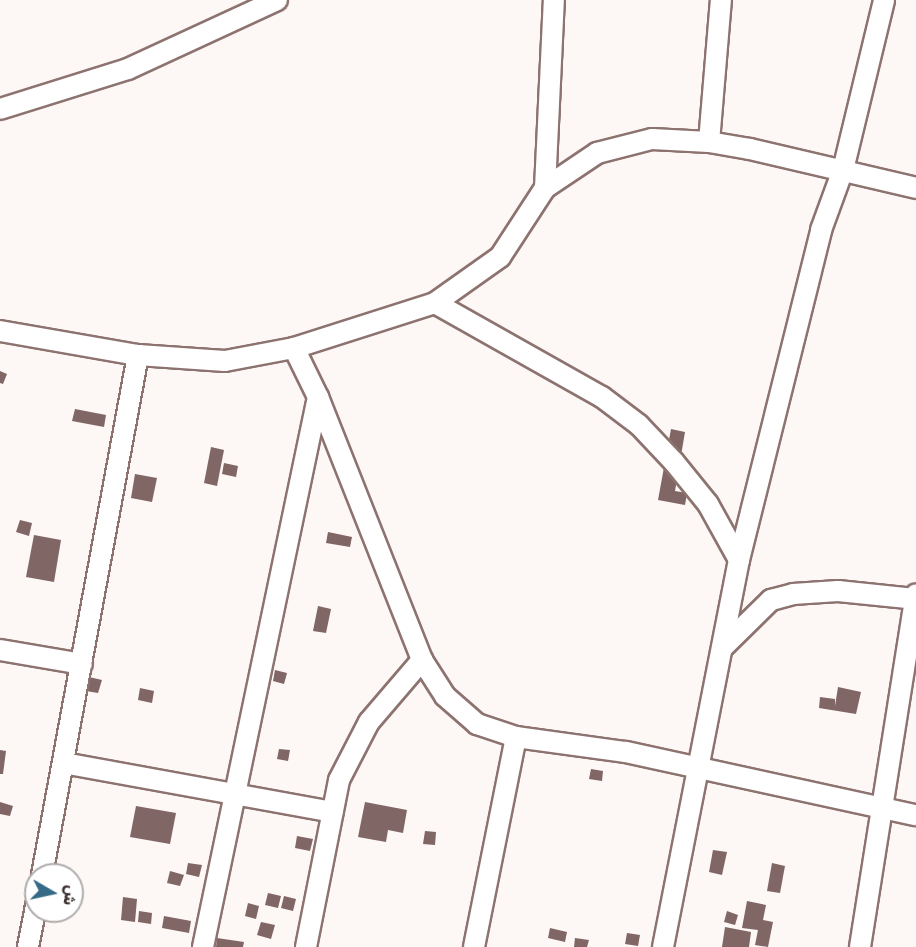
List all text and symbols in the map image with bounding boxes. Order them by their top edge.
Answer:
north arrow [24,863,84,923]
text: ش [59,884,81,907]

